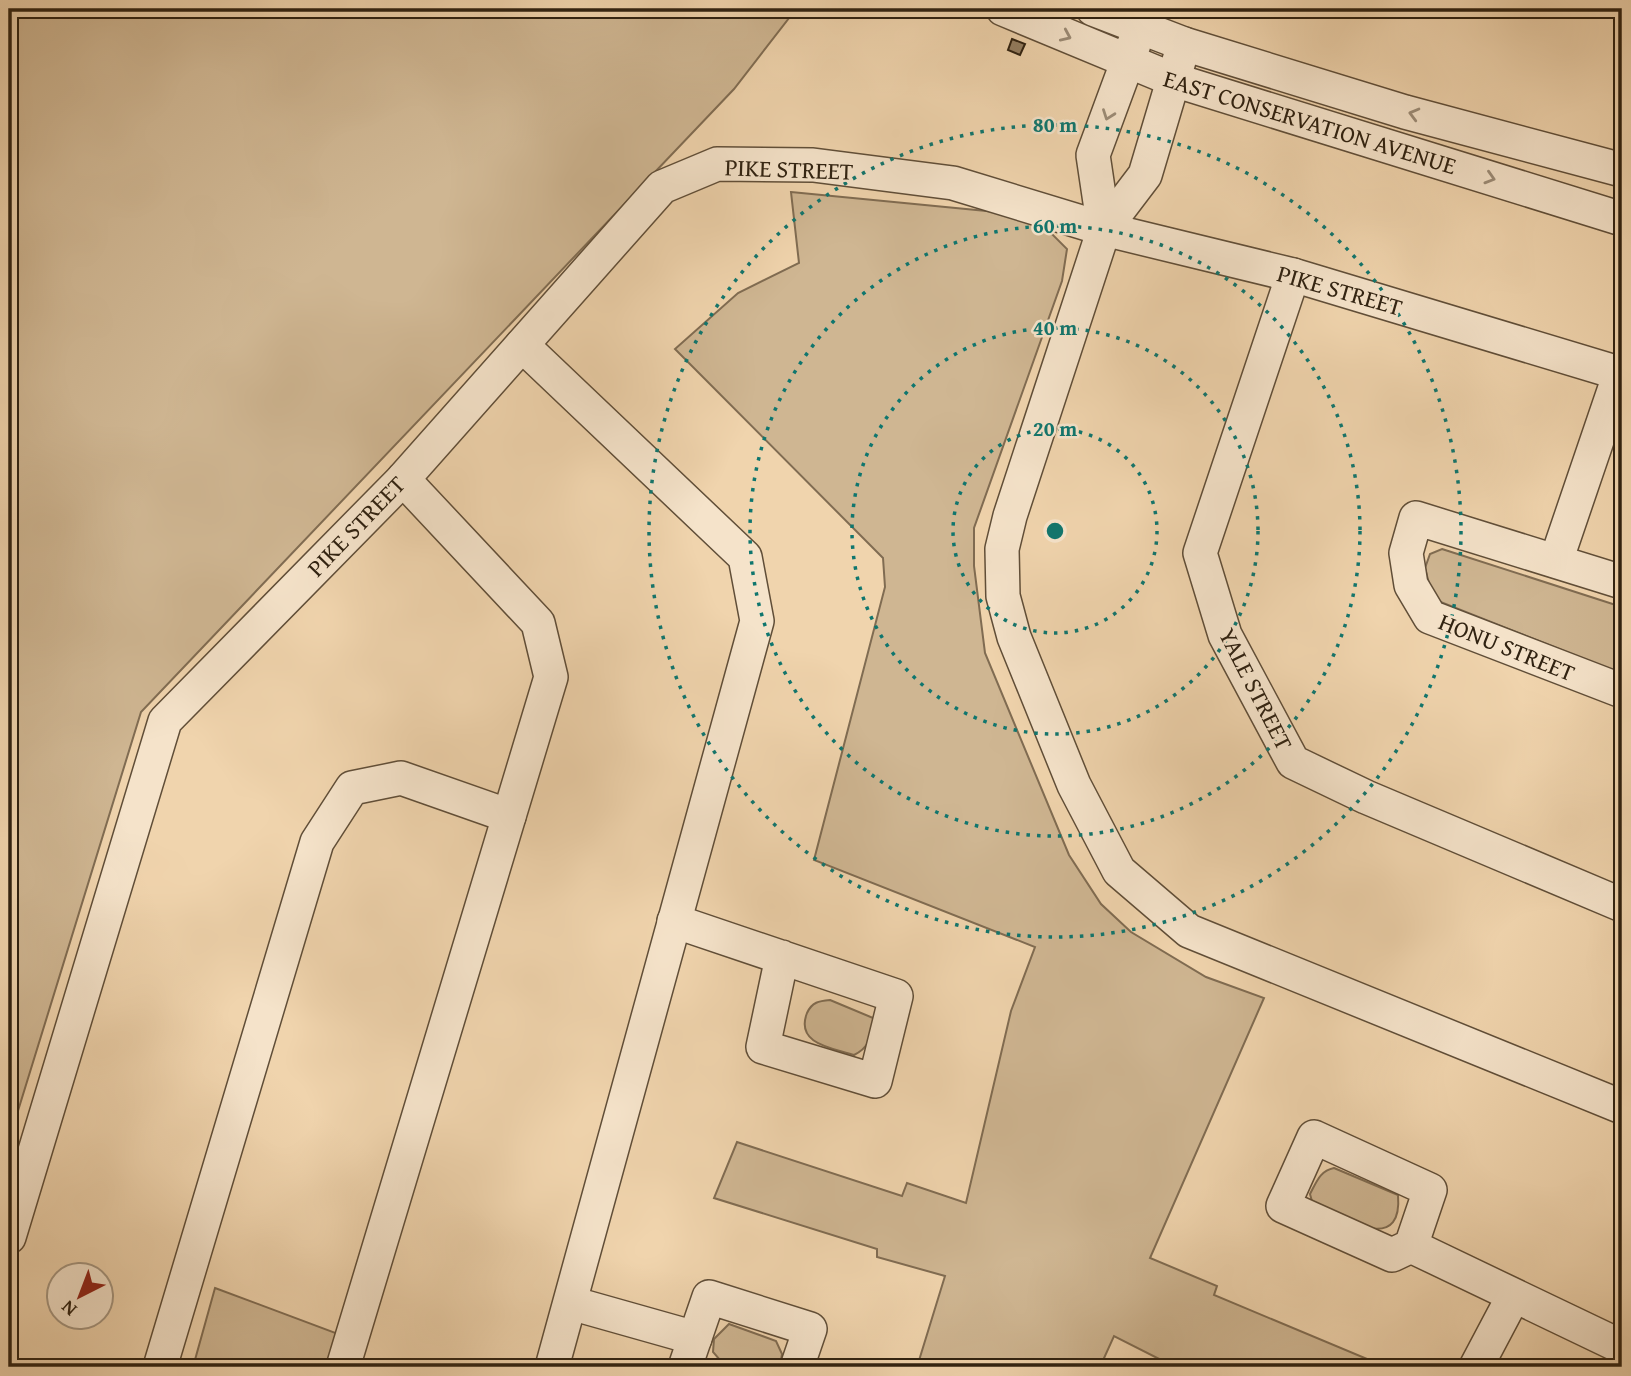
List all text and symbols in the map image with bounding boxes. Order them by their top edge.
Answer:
one-way arrow [1059,28,1071,42]
street label: EAST CONSERVATION AVENUE [1159,61,1461,183]
one-way arrow [1409,108,1421,122]
text: 80 m [1033,109,1077,140]
one-way arrow [1102,109,1116,121]
street label: PIKE STREET [724,149,854,189]
one-way arrow [1484,170,1496,185]
text: 60 m [1033,210,1077,241]
street label: PIKE STREET [1273,255,1407,325]
text: 40 m [1033,312,1077,343]
text: 20 m [1033,413,1077,444]
street label: PIKE STREET [299,468,413,584]
centre of rings [1043,519,1067,543]
street label: HONU STREET [1434,604,1580,690]
street label: YALE STREET [1210,622,1302,756]
north arrow [46,1260,116,1330]
text: N [54,1294,83,1323]

